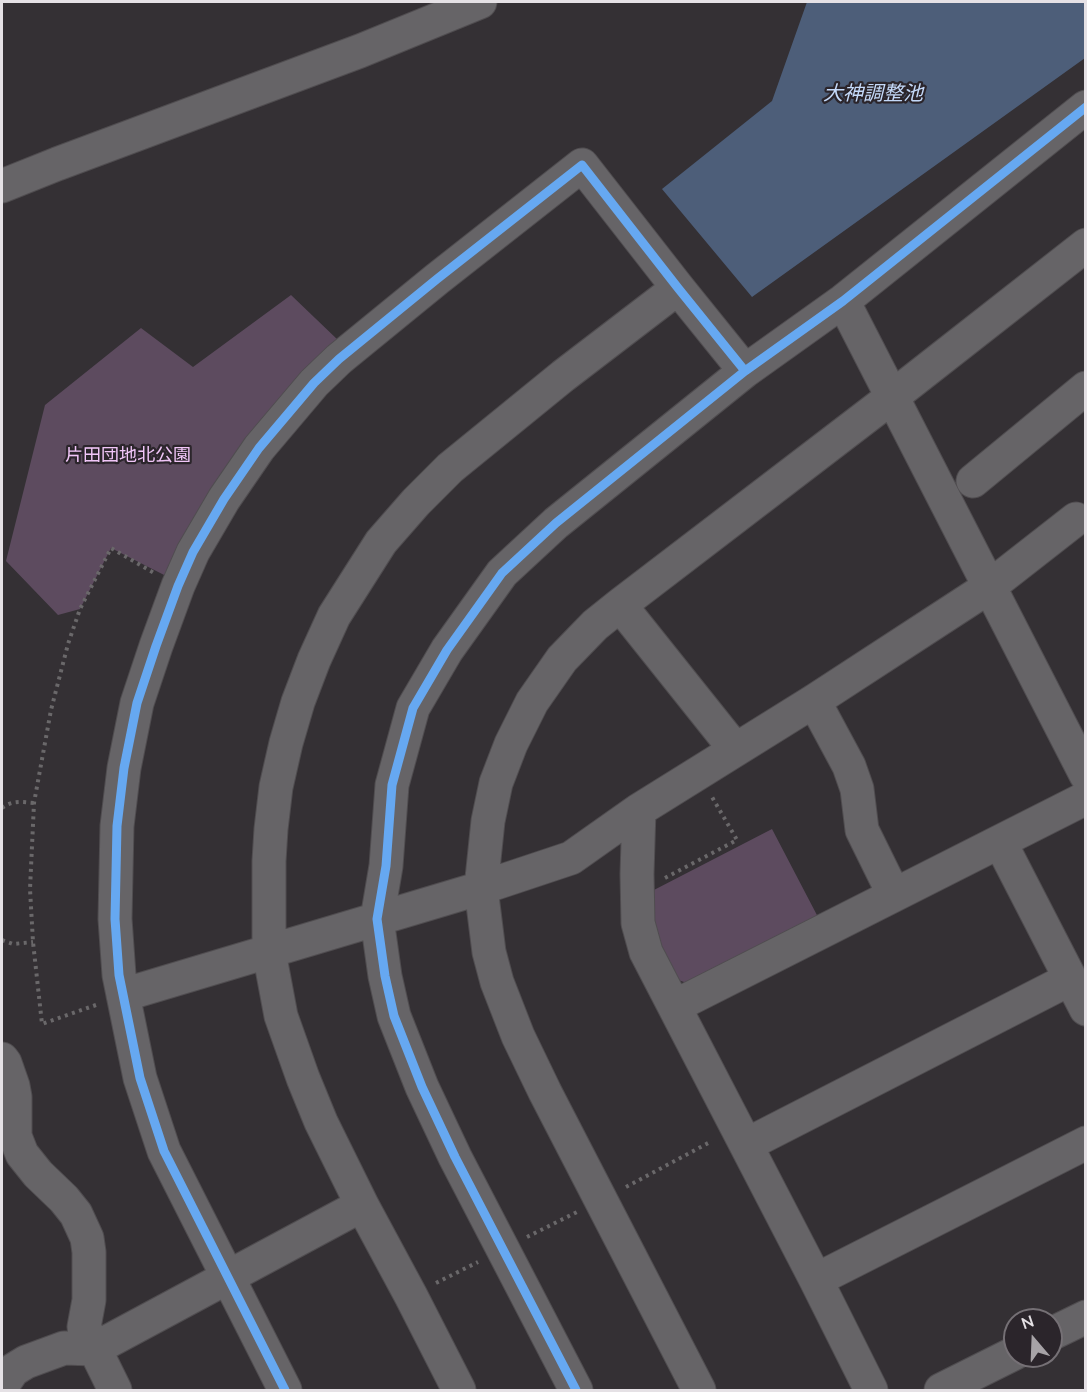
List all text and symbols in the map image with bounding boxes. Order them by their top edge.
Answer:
water label: 大神調整池 [823,83,923,107]
park label: 片田団地北公園 [65,446,191,468]
north arrow [1003,1308,1063,1368]
text: N [1019,1311,1037,1335]

